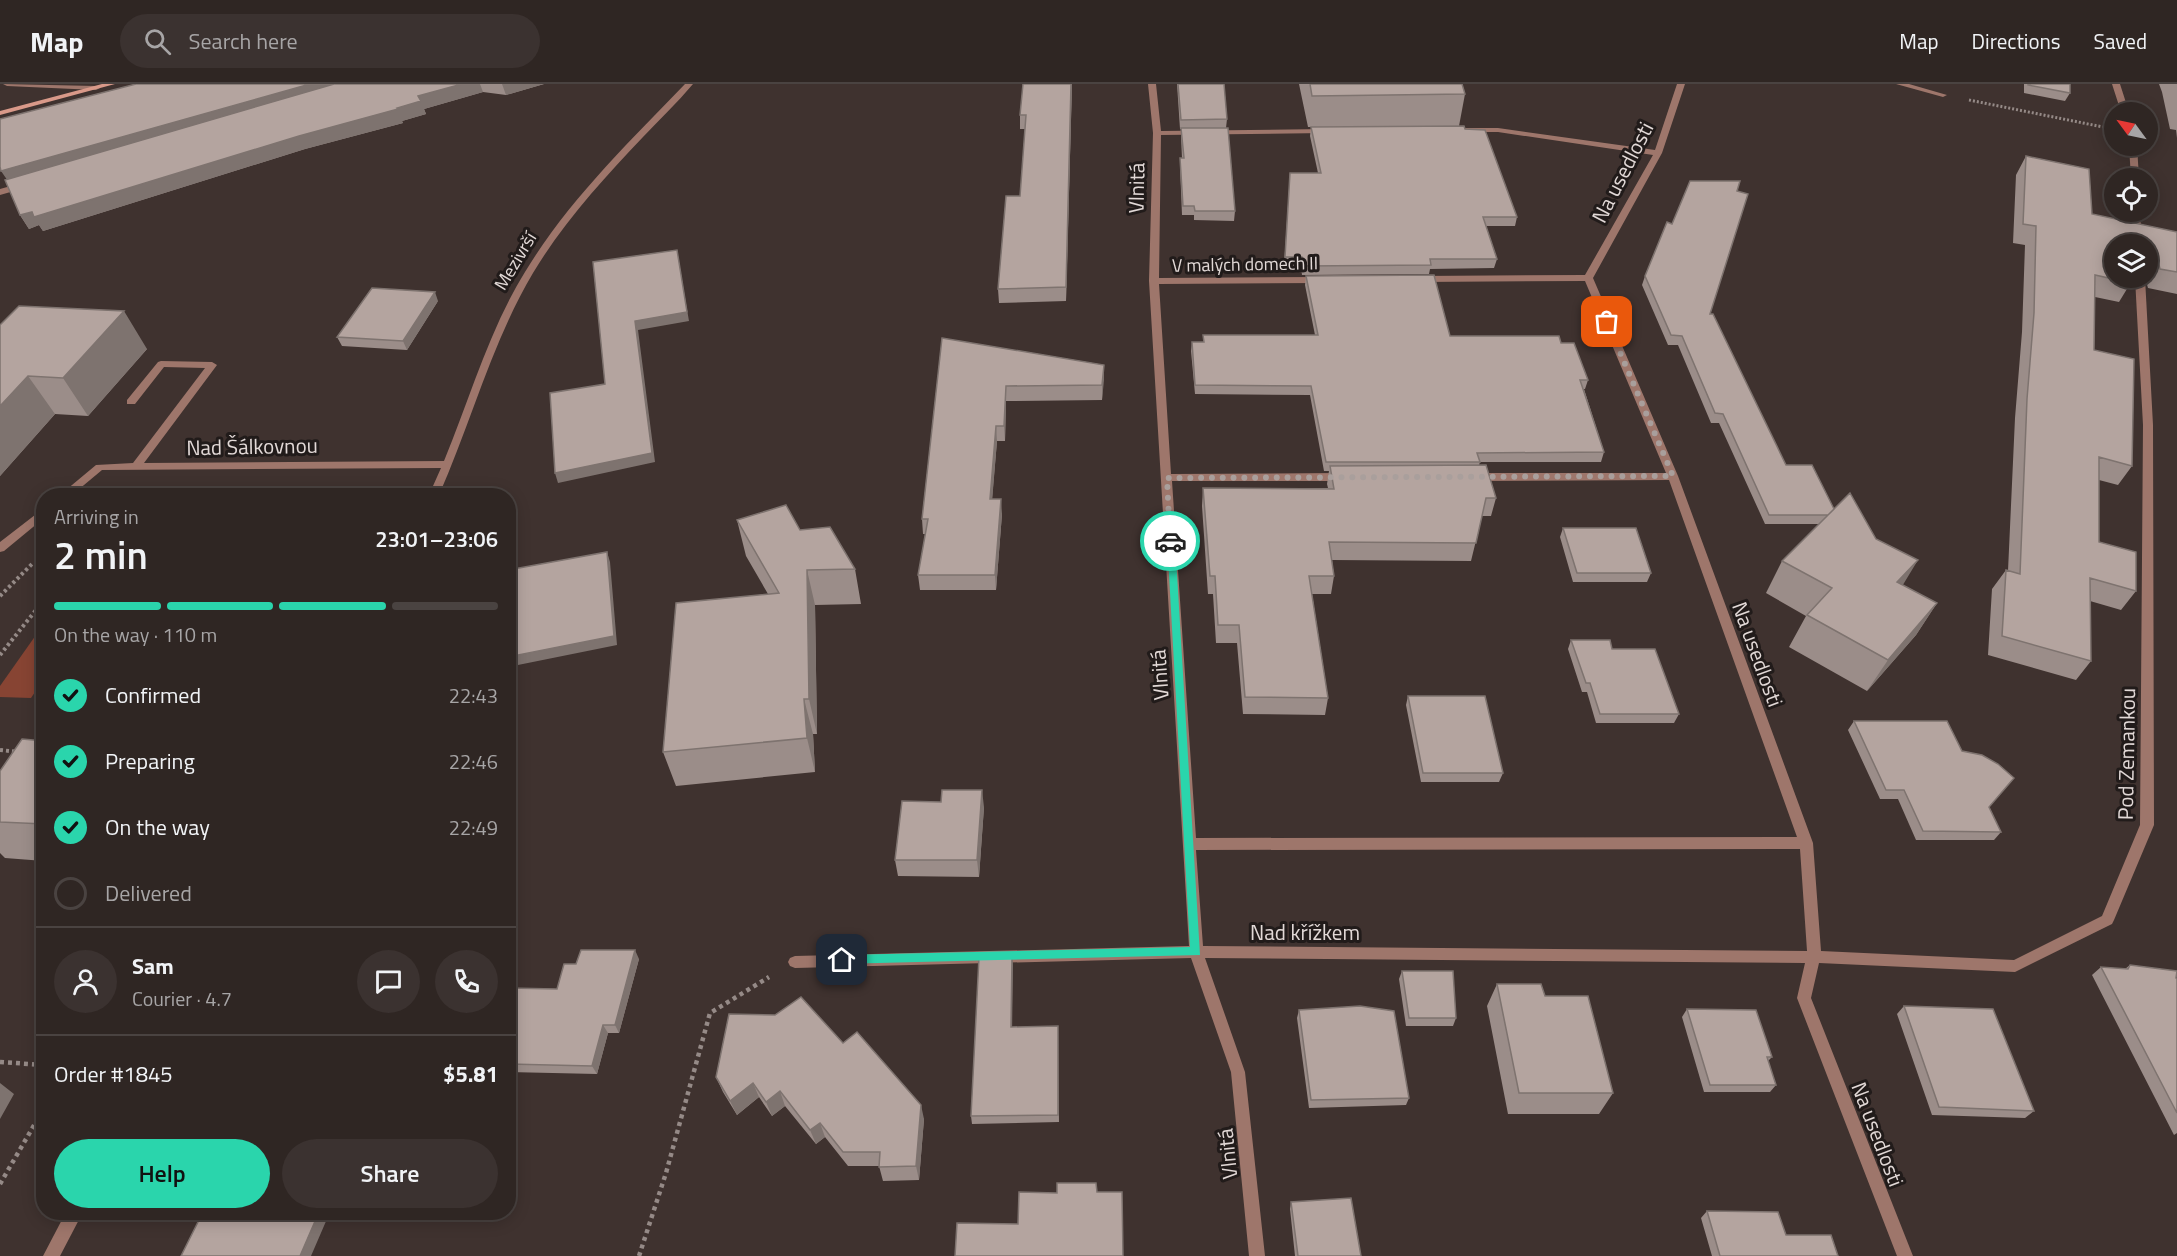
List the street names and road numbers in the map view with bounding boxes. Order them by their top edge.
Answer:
street label: Na usedlosti [1583,116,1661,228]
street label: Vlnitá [1120,162,1152,214]
street label: Mezivrší [487,225,544,295]
street label: V malých domech II [1172,249,1318,279]
street label: Nad Šálkovnou [186,429,318,463]
street label: Na usedlosti [1724,597,1792,711]
street label: Vlnitá [1141,648,1177,701]
street label: Pod Zemankou [2109,688,2143,820]
street label: Nad křížkem [1250,916,1360,948]
street label: Na usedlosti [1843,1077,1913,1191]
street label: Vlnitá [1208,1127,1246,1181]

